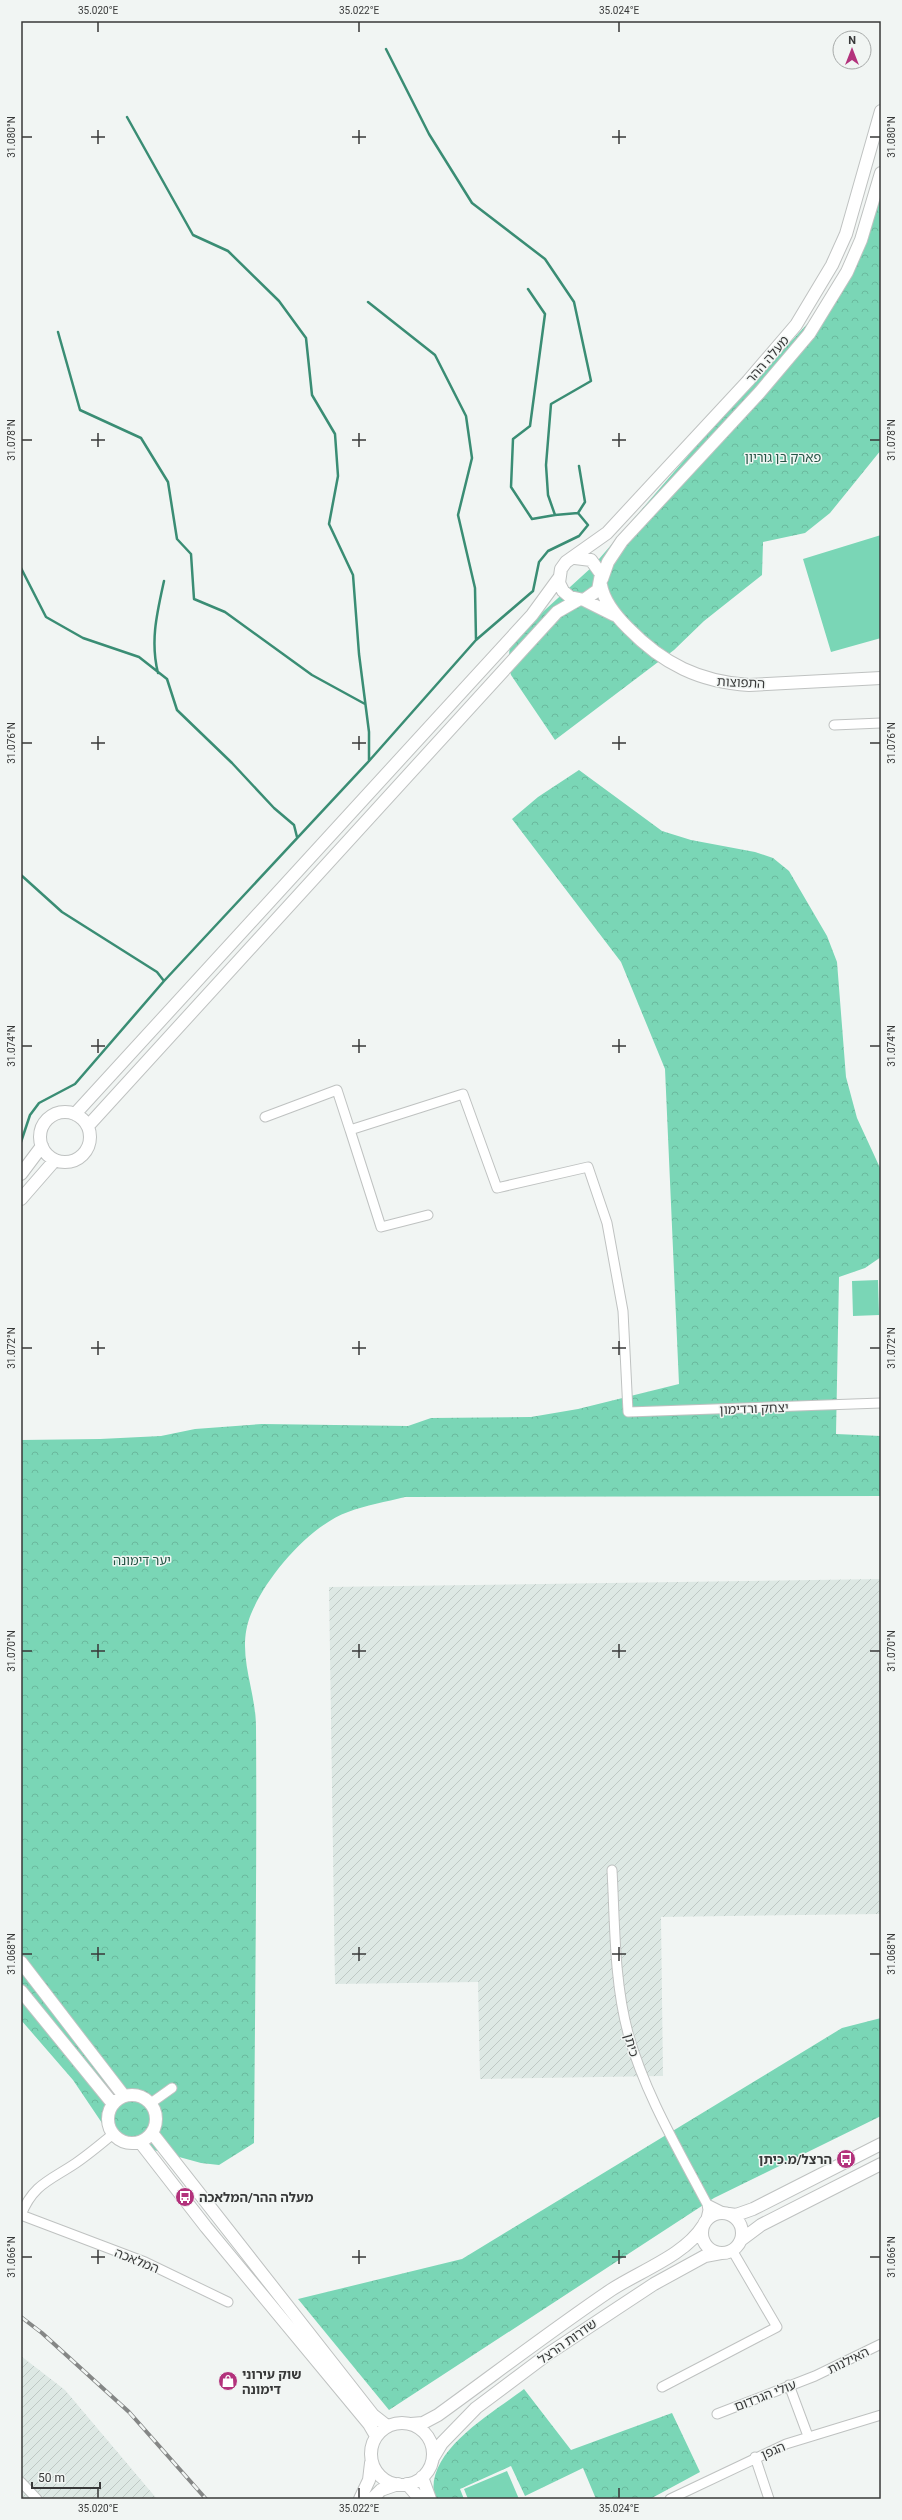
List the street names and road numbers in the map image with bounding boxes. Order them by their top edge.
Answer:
street label: מעלה ההר [743,332,792,386]
street label: התפוצות [716,674,766,691]
street label: יצחק ורדימון [719,1400,789,1417]
street label: כיתן [621,2032,642,2059]
street label: המלאכה [112,2245,161,2276]
street label: שדרות הרצל [535,2316,599,2367]
street label: האילנות [825,2344,871,2377]
street label: עולי הגרדום [732,2377,798,2414]
street label: הגפן [759,2439,788,2462]

